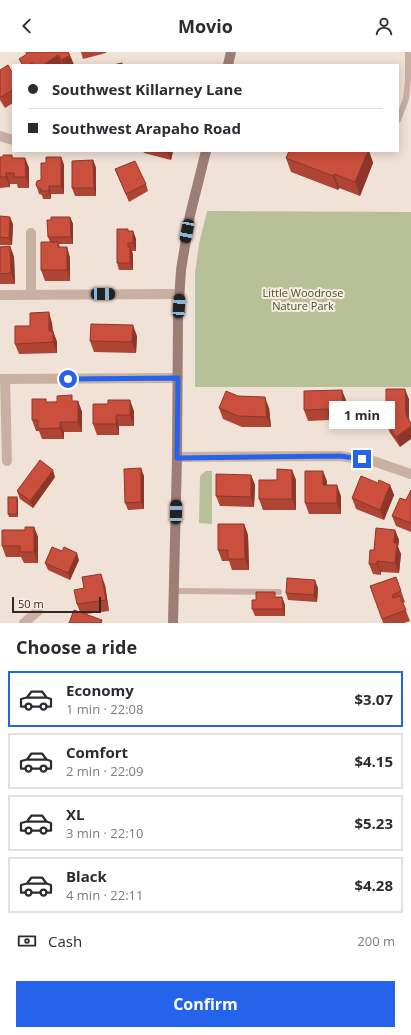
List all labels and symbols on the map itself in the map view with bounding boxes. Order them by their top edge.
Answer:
car [179,218,195,244]
park label: Little Woodrose Nature Park [263,285,343,313]
car [91,288,115,300]
car [172,294,186,318]
route start [59,370,77,388]
callout: 1 min [329,401,395,429]
route end [353,450,371,468]
car [170,500,182,524]
scale bar [12,595,101,614]

